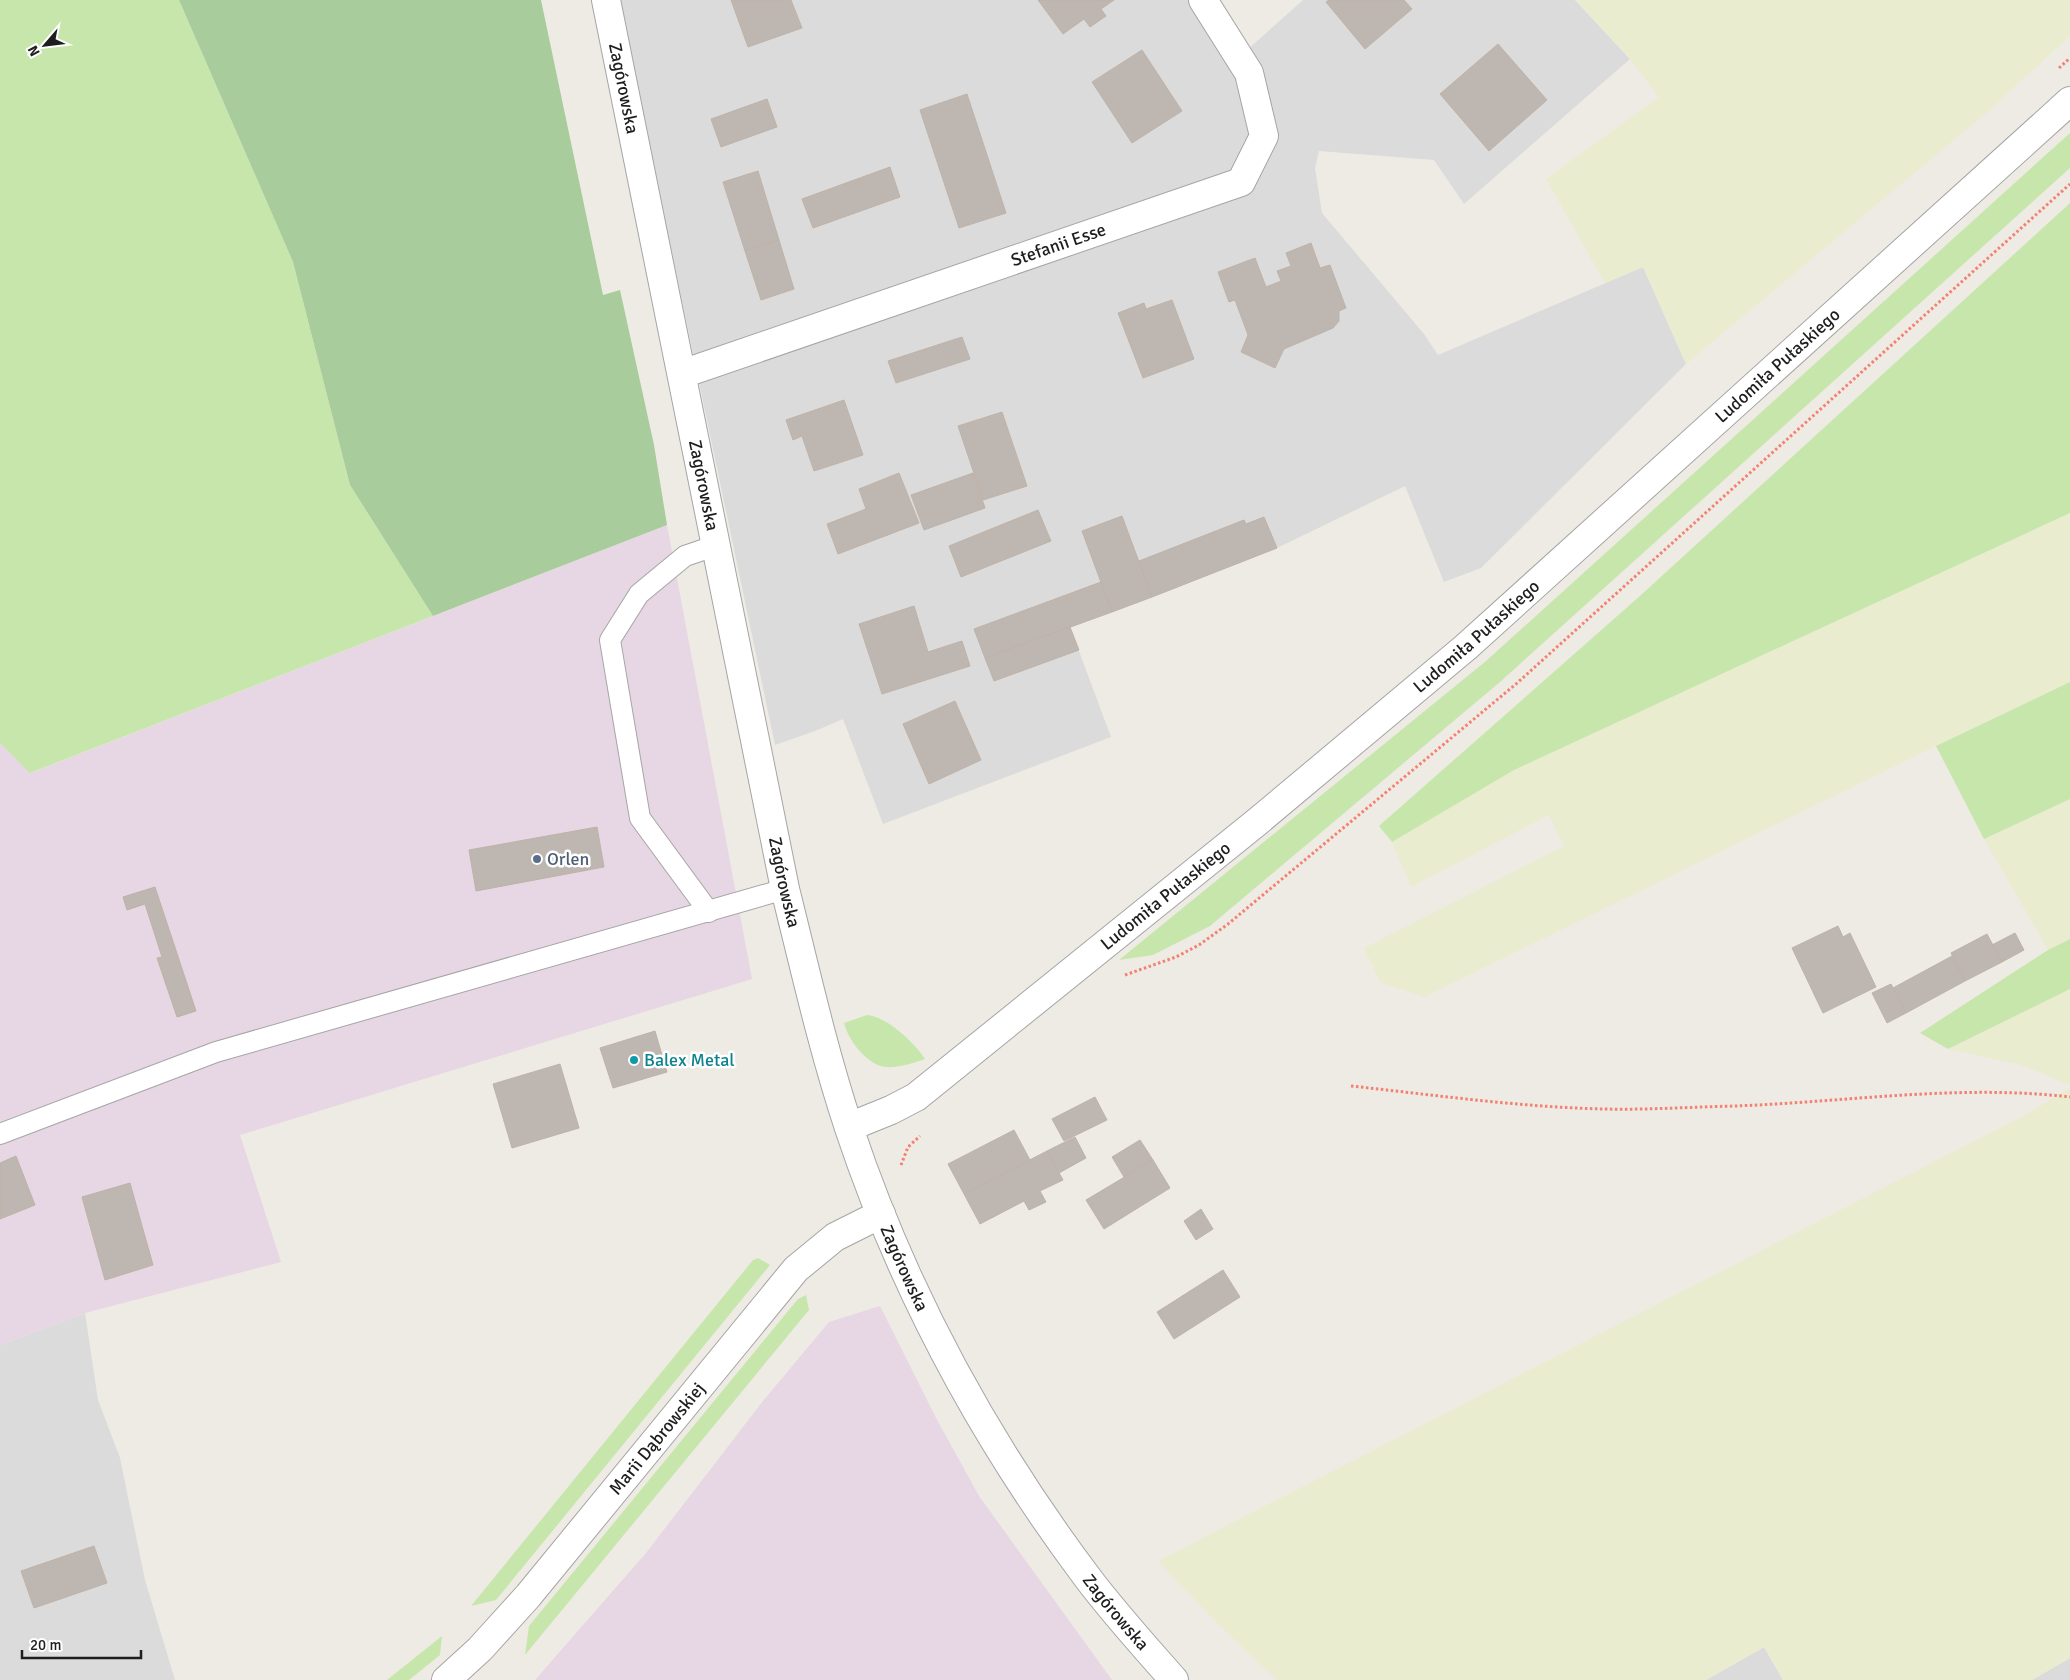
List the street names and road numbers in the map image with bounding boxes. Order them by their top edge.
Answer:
street label: Zagórowska [604,41,644,136]
street label: Stefanii Esse [1008,218,1109,271]
street label: Ludomiła Pułaskiego [1710,303,1844,428]
street label: Zagórowska [684,438,724,533]
street label: Ludomiła Pułaskiego [1409,575,1544,697]
street label: Zagórowska [764,835,805,930]
street label: Ludomiła Pułaskiego [1096,837,1235,955]
street label: Zagórowska [875,1222,933,1315]
street label: Marii Dąbrowskiej [604,1378,709,1499]
street label: Zagórowska [1078,1570,1154,1655]

